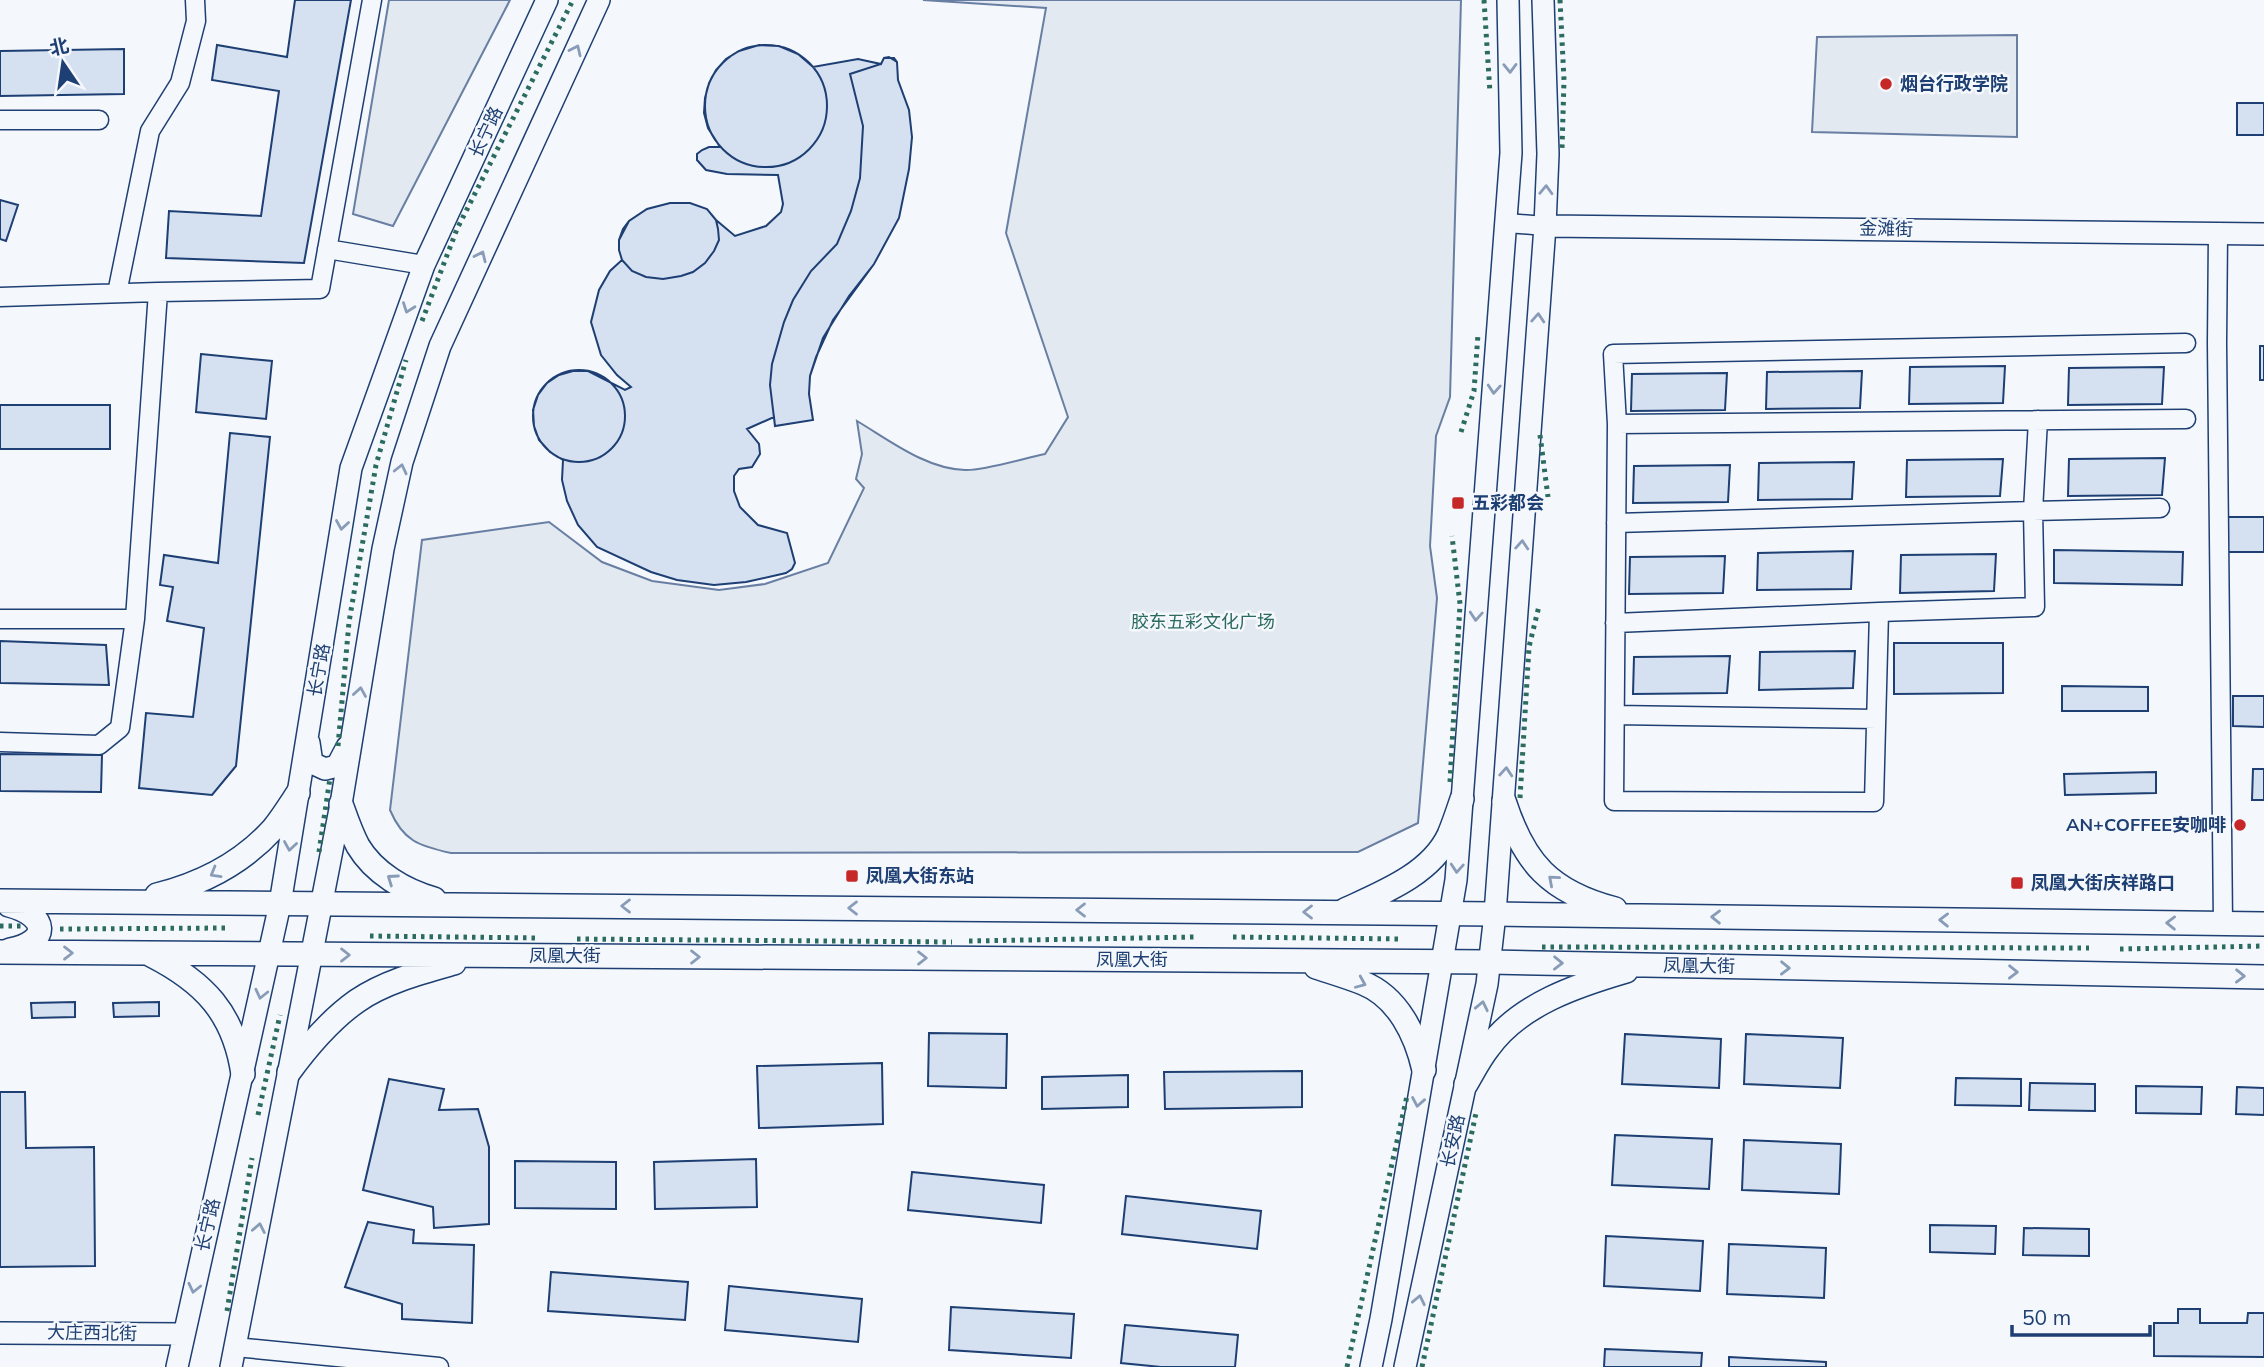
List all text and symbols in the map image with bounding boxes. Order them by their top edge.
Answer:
north arrow [28,28,98,98]
text: 北 [47,33,71,60]
one-way arrow [568,44,582,57]
one-way arrow [1502,63,1518,74]
place label: 烟台行政学院 [1900,72,2008,95]
marker: 烟台行政学院 [1878,76,1894,92]
street label: 长宁路 [464,102,507,161]
one-way arrow [1539,184,1554,195]
street label: 金滩街 [1859,217,1913,240]
one-way arrow [473,251,487,264]
one-way arrow [403,301,417,313]
one-way arrow [1530,313,1545,324]
one-way arrow [1487,384,1502,395]
one-way arrow [393,463,407,475]
place label: 五彩都会 [1472,491,1544,514]
marker: 五彩都会 [1450,495,1466,511]
one-way arrow [335,519,350,531]
one-way arrow [1514,540,1529,551]
park label: 胶东五彩文化广场 [1131,610,1275,633]
one-way arrow [1469,611,1484,622]
street label: 长宁路 [302,641,335,698]
one-way arrow [352,687,367,698]
one-way arrow [1498,766,1513,777]
place label: AN+COFFEE安咖啡 [2066,813,2226,836]
marker: AN+COFFEE安咖啡 [2232,817,2248,833]
one-way arrow [283,840,298,852]
one-way arrow [1450,862,1465,873]
place label: 凤凰大街东站 [866,864,974,887]
one-way arrow [209,865,222,878]
marker: 凤凰大街东站 [844,868,860,884]
place label: 凤凰大街庆祥路口 [2031,871,2175,894]
one-way arrow [387,875,400,887]
marker: 凤凰大街庆祥路口 [2009,875,2025,891]
one-way arrow [1548,876,1561,888]
one-way arrow [620,899,631,914]
one-way arrow [848,900,858,916]
one-way arrow [1075,902,1086,918]
one-way arrow [1303,904,1313,920]
one-way arrow [1711,909,1722,924]
one-way arrow [1938,912,1949,927]
one-way arrow [2166,915,2177,930]
street label: 凤凰大街 [529,944,601,967]
one-way arrow [63,945,74,961]
one-way arrow [339,947,350,962]
street label: 凤凰大街 [1096,948,1168,971]
one-way arrow [690,949,700,965]
one-way arrow [917,950,928,966]
street label: 凤凰大街 [1663,953,1735,978]
one-way arrow [1553,956,1564,971]
one-way arrow [1780,960,1791,975]
one-way arrow [2008,964,2018,980]
one-way arrow [2235,968,2246,984]
one-way arrow [1353,975,1366,989]
one-way arrow [255,988,269,1000]
one-way arrow [1474,1000,1489,1012]
one-way arrow [1411,1096,1426,1107]
street label: 长安路 [1436,1112,1469,1170]
street label: 长宁路 [190,1196,225,1254]
one-way arrow [250,1222,265,1234]
one-way arrow [188,1282,202,1294]
one-way arrow [1411,1294,1426,1306]
scale bar [2012,1294,2150,1338]
text: 50 m [2022,1304,2071,1330]
street label: 大庄西北街 [47,1320,137,1345]

